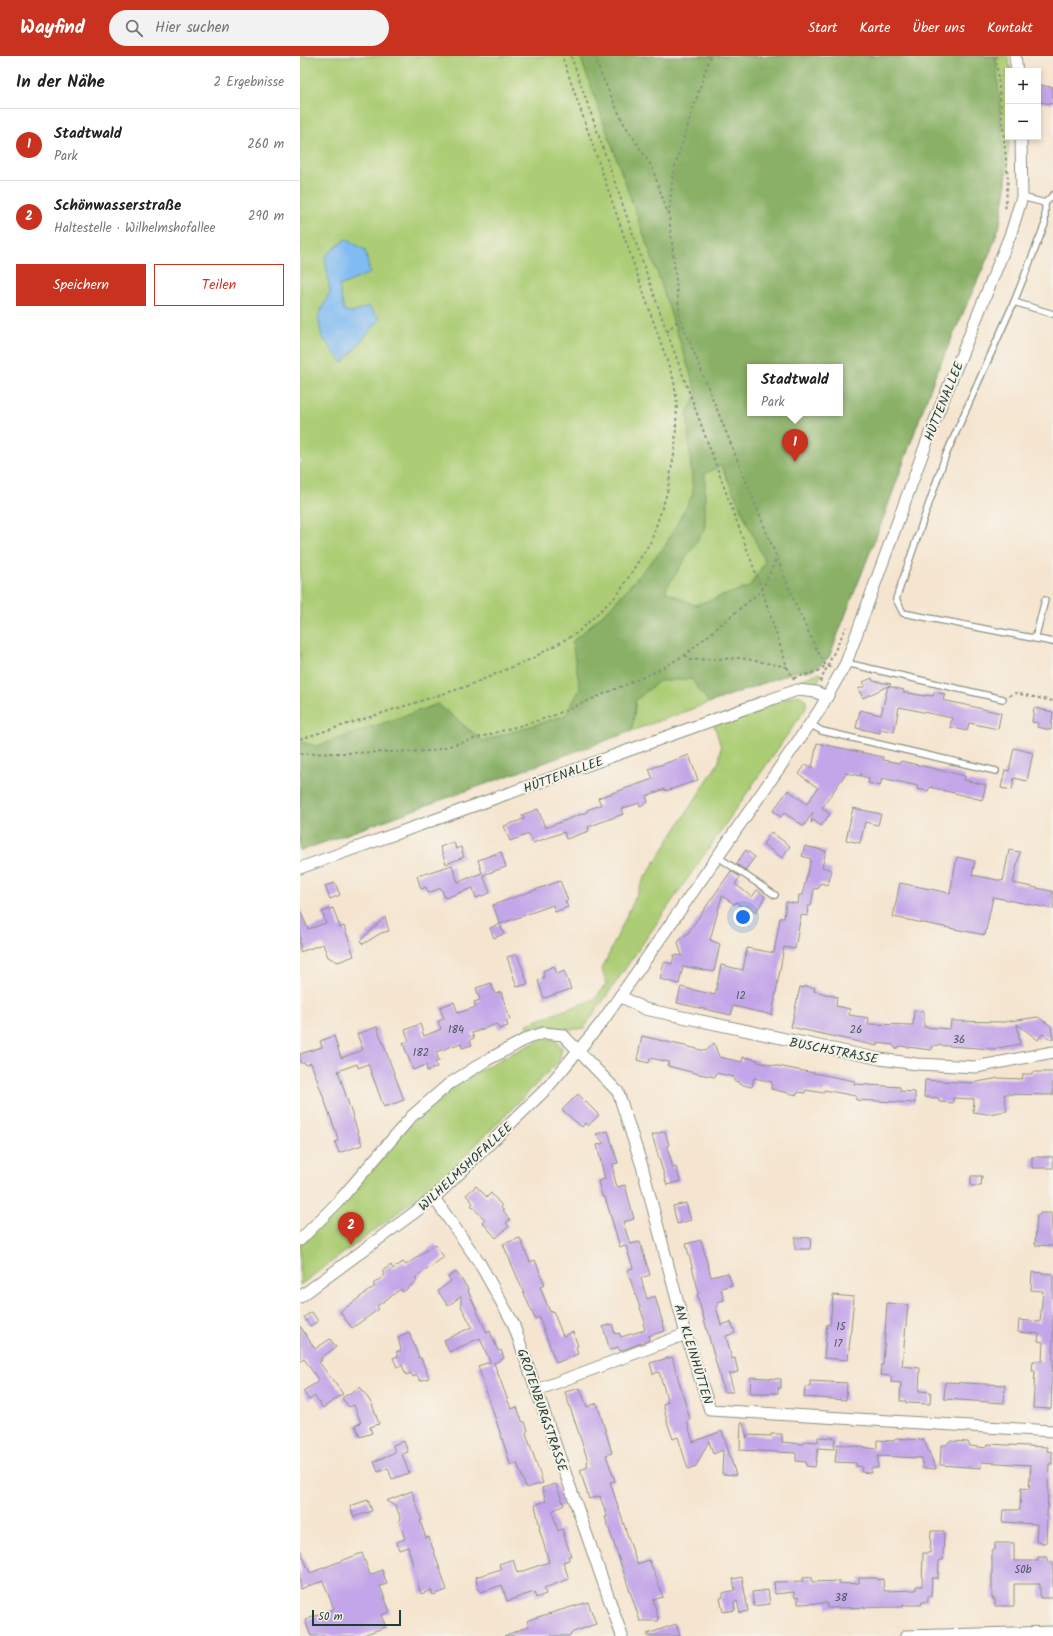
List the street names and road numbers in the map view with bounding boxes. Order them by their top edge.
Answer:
street label: HÜTTENALLEE [919,358,970,444]
street label: HÜTTENALLEE [520,751,607,800]
street label: BUSCHSTRASSE [787,1033,880,1070]
street label: WILHELMSHOFALLEE [414,1117,518,1217]
street label: AN KLEINHÜTTEN [667,1302,718,1407]
street label: GROTENBURGSTRASSE [511,1346,573,1475]

